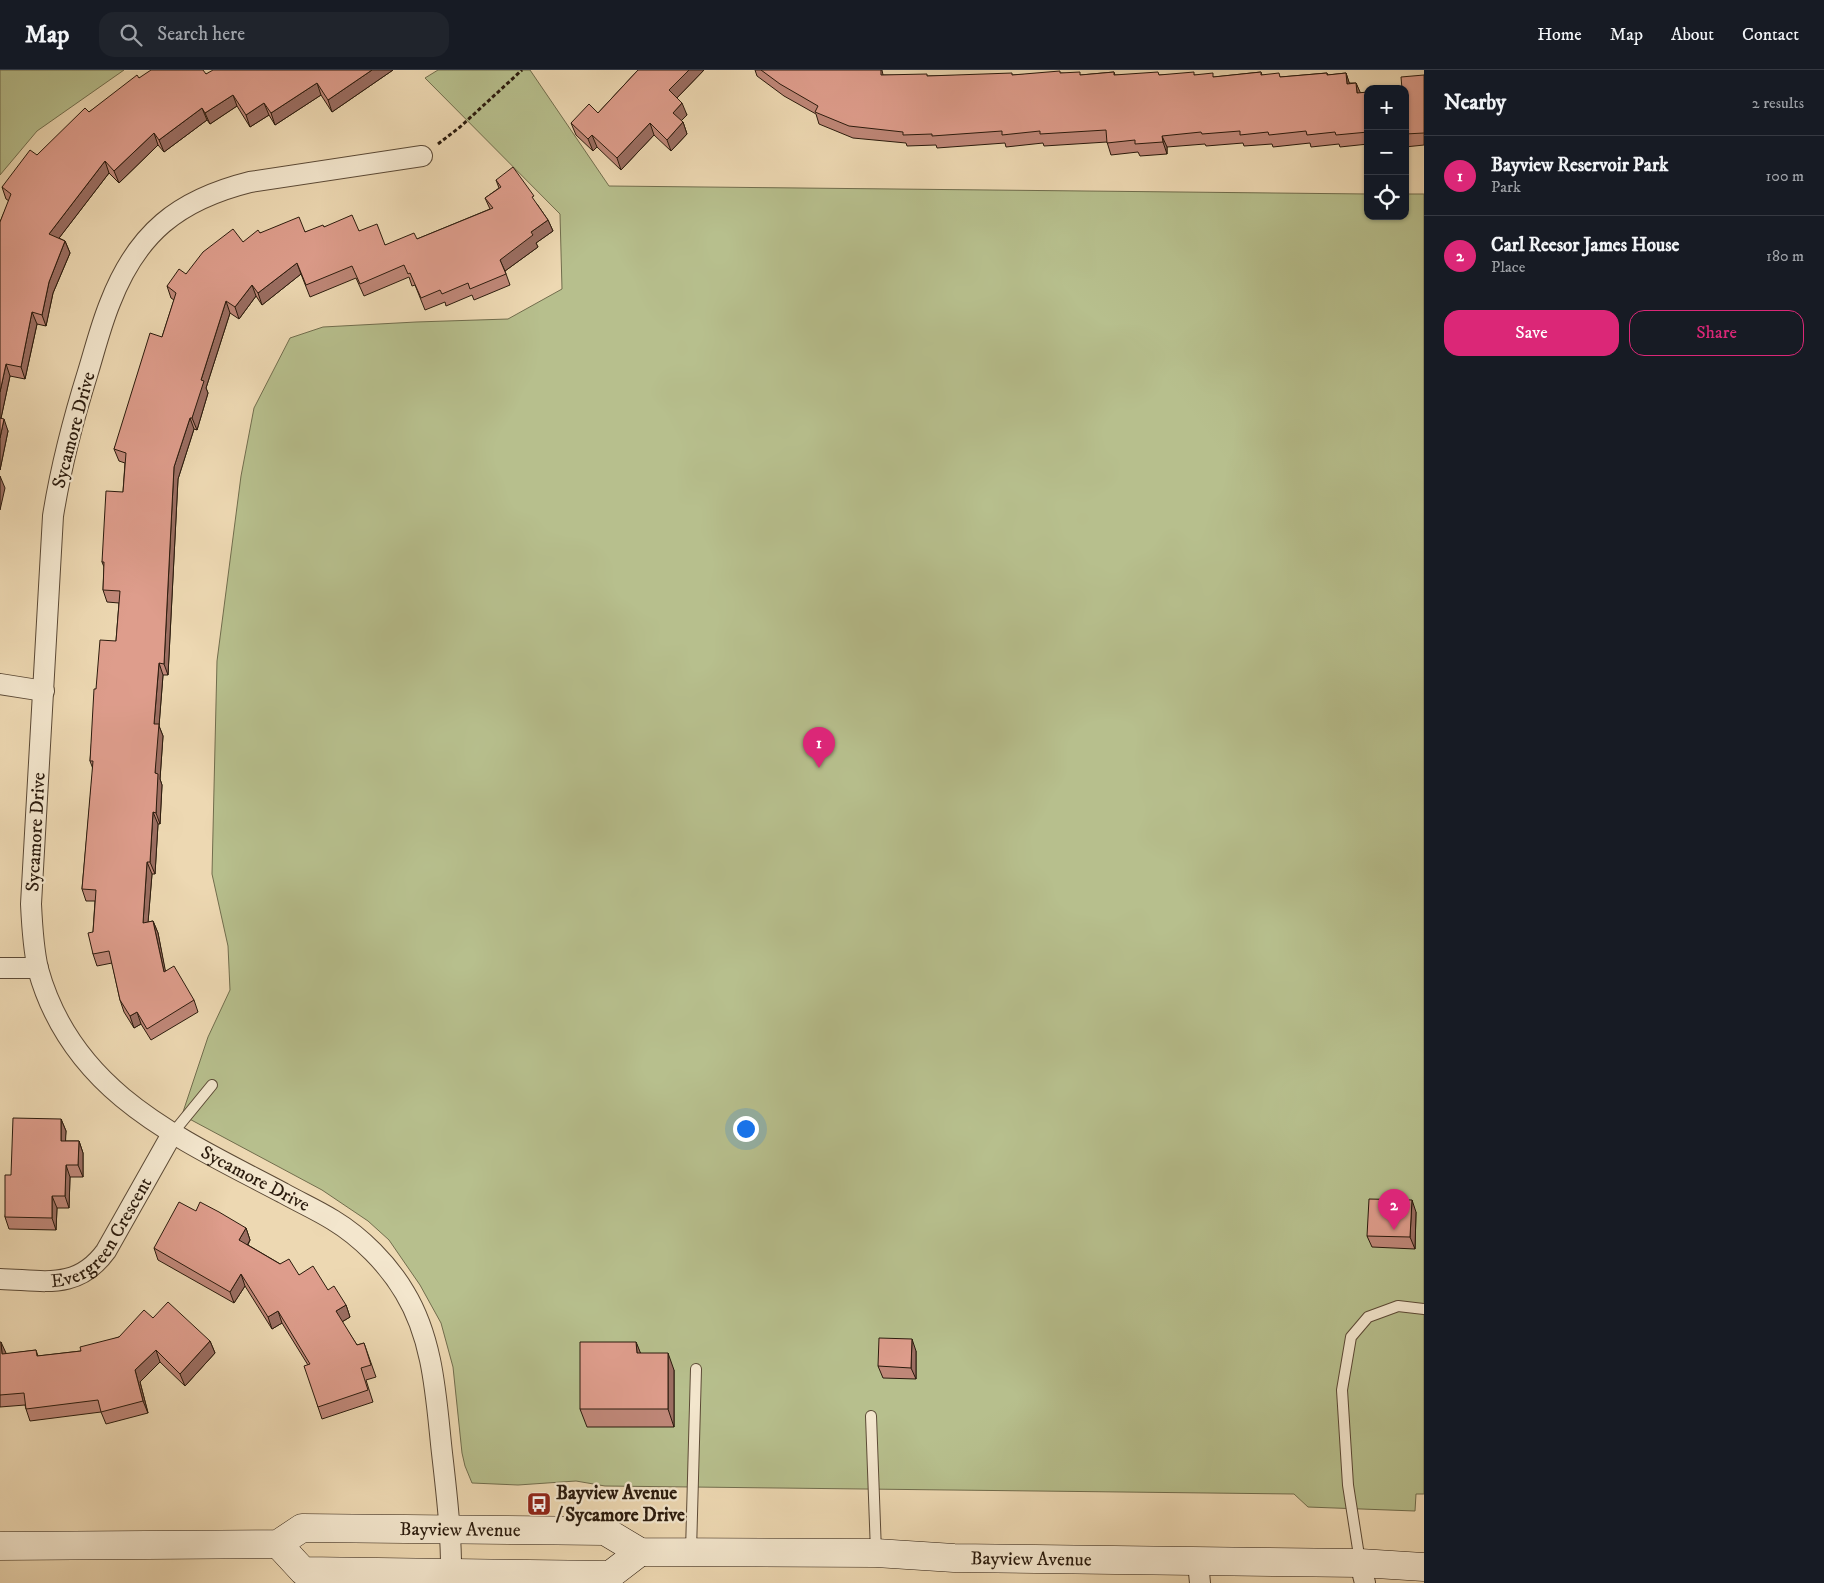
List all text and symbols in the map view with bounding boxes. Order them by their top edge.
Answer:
search box [99,12,449,57]
text: Map [25,20,69,50]
icon: search [117,21,145,49]
text: Search here [157,23,245,46]
text: Home [1537,24,1582,46]
text: Map [1610,24,1643,46]
text: About [1671,24,1714,46]
text: Contact [1742,24,1799,46]
map controls [1364,85,1409,220]
button: + [1364,85,1409,130]
text: Nearby [1444,90,1506,116]
text: 2 results [1752,93,1804,113]
button: − [1364,130,1409,175]
text: Bayview Reservoir Park [1491,154,1668,177]
text: 1 [1457,166,1463,186]
text: 100 m [1766,166,1804,186]
button: locate [1364,175,1409,220]
text: Park [1491,177,1521,197]
text: Carl Reesor James House [1491,234,1679,257]
text: 2 [1456,246,1464,266]
text: 180 m [1766,246,1804,266]
text: Place [1491,257,1525,277]
button: Save [1444,310,1619,356]
button: Share [1629,310,1804,356]
street label: Sycamore Drive [47,369,101,491]
pin: 1 [803,727,835,768]
street label: Sycamore Drive [21,772,51,892]
your location [733,1116,759,1142]
street label: Sycamore Drive [197,1140,314,1217]
street label: Evergreen Crescent [50,1173,157,1293]
pin: 2 [1378,1189,1410,1230]
place label: Bayview Avenue / Sycamore Drive [555,1482,685,1527]
bus stop icon: Bayview Avenue / Sycamore Drive [526,1491,552,1517]
street label: Bayview Avenue [399,1517,521,1542]
street label: Bayview Avenue [970,1547,1092,1571]

